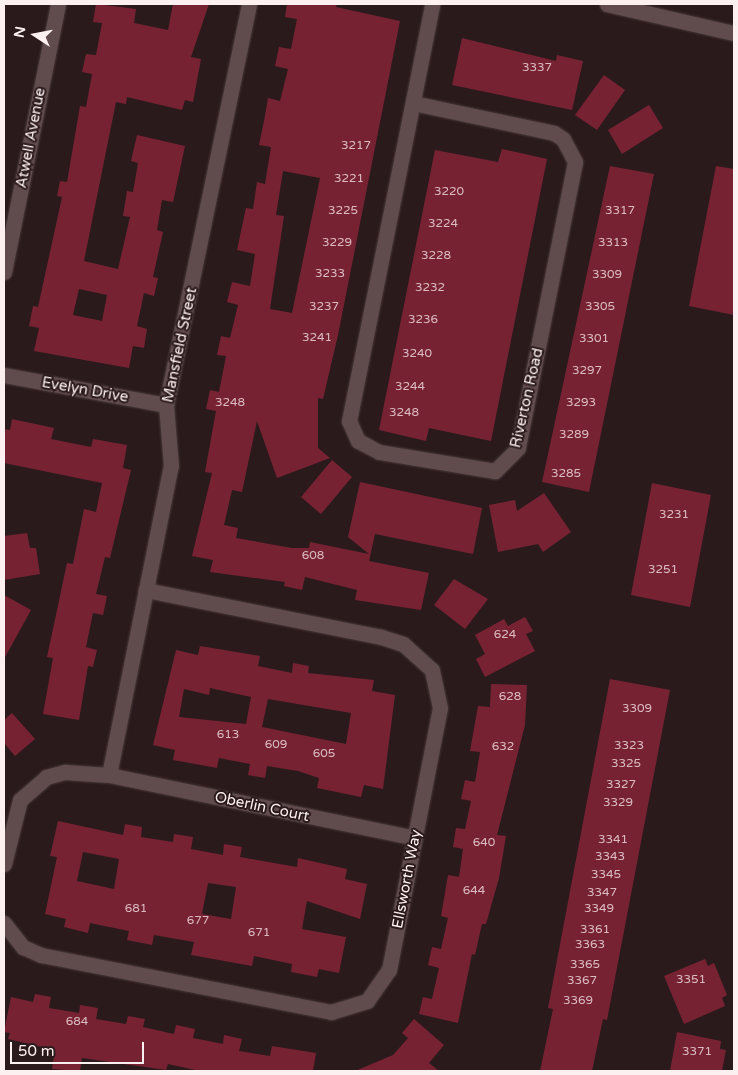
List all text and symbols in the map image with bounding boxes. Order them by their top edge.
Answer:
north arrow [10,10,60,60]
text: N [10,25,29,39]
house number: 3337 [522,61,552,75]
street label: Atwell Avenue [12,86,50,190]
house number: 3217 [341,139,371,153]
house number: 3221 [334,172,364,186]
house number: 3220 [434,185,464,199]
house number: 3225 [328,204,358,218]
house number: 3317 [605,204,635,218]
house number: 3224 [428,217,458,231]
house number: 3229 [322,236,352,250]
house number: 3313 [598,236,628,250]
house number: 3228 [421,249,451,263]
house number: 3233 [315,267,345,281]
house number: 3309 [592,268,622,282]
house number: 3232 [415,281,445,295]
street label: Mansfield Street [159,286,201,404]
house number: 3237 [309,300,339,314]
house number: 3305 [585,300,615,314]
house number: 3236 [408,313,438,327]
house number: 3241 [302,331,332,345]
house number: 3301 [579,332,609,346]
street label: Riverton Road [507,346,547,450]
house number: 3240 [402,347,432,361]
house number: 3297 [572,364,602,378]
street label: Evelyn Drive [40,374,130,406]
house number: 3244 [395,380,425,394]
house number: 3248 [215,396,245,410]
house number: 3293 [566,396,596,410]
house number: 3248 [389,406,419,420]
house number: 3289 [559,428,589,442]
house number: 3285 [551,467,581,481]
house number: 3231 [659,508,689,522]
house number: 608 [302,549,324,563]
house number: 3251 [648,563,678,577]
house number: 624 [494,628,516,642]
house number: 628 [499,690,521,704]
house number: 3309 [622,702,652,716]
house number: 613 [217,728,239,742]
house number: 609 [265,738,287,752]
house number: 3323 [614,739,644,753]
house number: 632 [492,740,514,754]
house number: 605 [313,747,335,761]
house number: 3325 [611,757,641,771]
house number: 3327 [606,778,636,792]
street label: Oberlin Court [213,788,311,826]
house number: 3329 [603,796,633,810]
street label: Ellsworth Way [389,828,425,930]
house number: 3341 [598,833,628,847]
house number: 640 [473,836,495,850]
house number: 3343 [595,850,625,864]
house number: 3345 [591,868,621,882]
house number: 644 [463,884,485,898]
house number: 3347 [587,886,617,900]
house number: 681 [125,902,147,916]
house number: 3349 [584,902,614,916]
house number: 677 [187,914,209,928]
house number: 3361 [580,923,610,937]
house number: 671 [248,926,270,940]
house number: 3363 [575,938,605,952]
house number: 3365 [570,958,600,972]
house number: 3351 [676,973,706,987]
house number: 3367 [567,974,597,988]
house number: 3369 [563,994,593,1008]
house number: 684 [66,1015,88,1029]
scale bar [12,1032,146,1064]
text: 50 m [18,1042,55,1060]
house number: 3371 [682,1045,712,1059]

